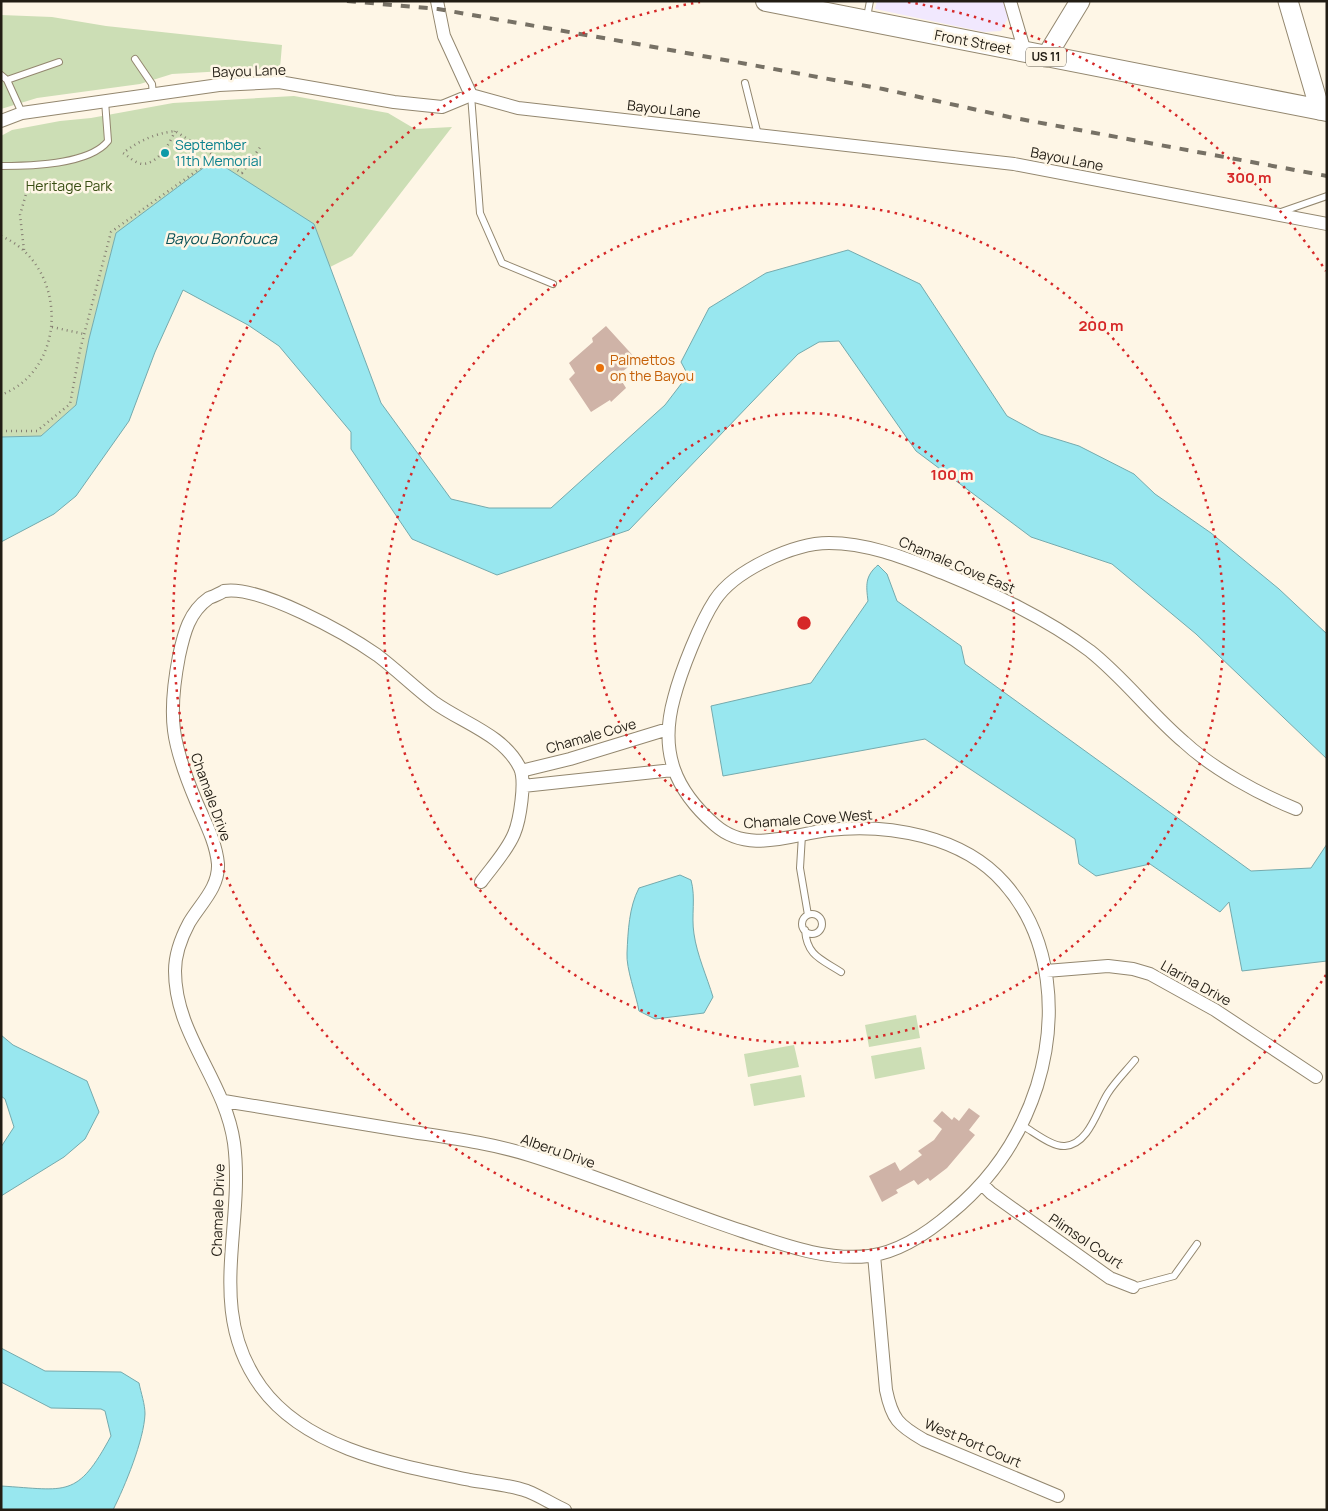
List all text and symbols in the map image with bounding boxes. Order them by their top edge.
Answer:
street label: Front Street [933,25,1014,58]
road number: US 11 [1026,48,1066,66]
street label: Bayou Lane [212,60,286,81]
street label: Bayou Lane [626,95,702,122]
place label: September 11th Memorial [175,135,262,170]
street label: Bayou Lane [1029,142,1105,175]
marker: September 11th Memorial [159,147,171,159]
text: 300 m [1227,167,1271,188]
park label: Heritage Park [26,176,113,195]
water label: Bayou Bonfouca [165,228,278,249]
text: 200 m [1078,315,1124,336]
place label: Palmettos on the Bayou [610,350,694,385]
marker: Palmettos on the Bayou [594,362,606,374]
text: 100 m [931,464,973,485]
street label: Chamale Cove East [896,531,1019,598]
centre of rings [795,614,813,632]
street label: Chamale Cove [544,714,638,757]
street label: Chamale Drive [187,750,236,844]
street label: Chamale Cove West [743,804,873,832]
street label: Llarina Drive [1157,955,1235,1010]
street label: Alberu Drive [518,1129,598,1172]
street label: Chamale Drive [206,1163,229,1257]
street label: Plimsol Court [1045,1209,1127,1273]
street label: West Port Court [922,1414,1025,1472]

